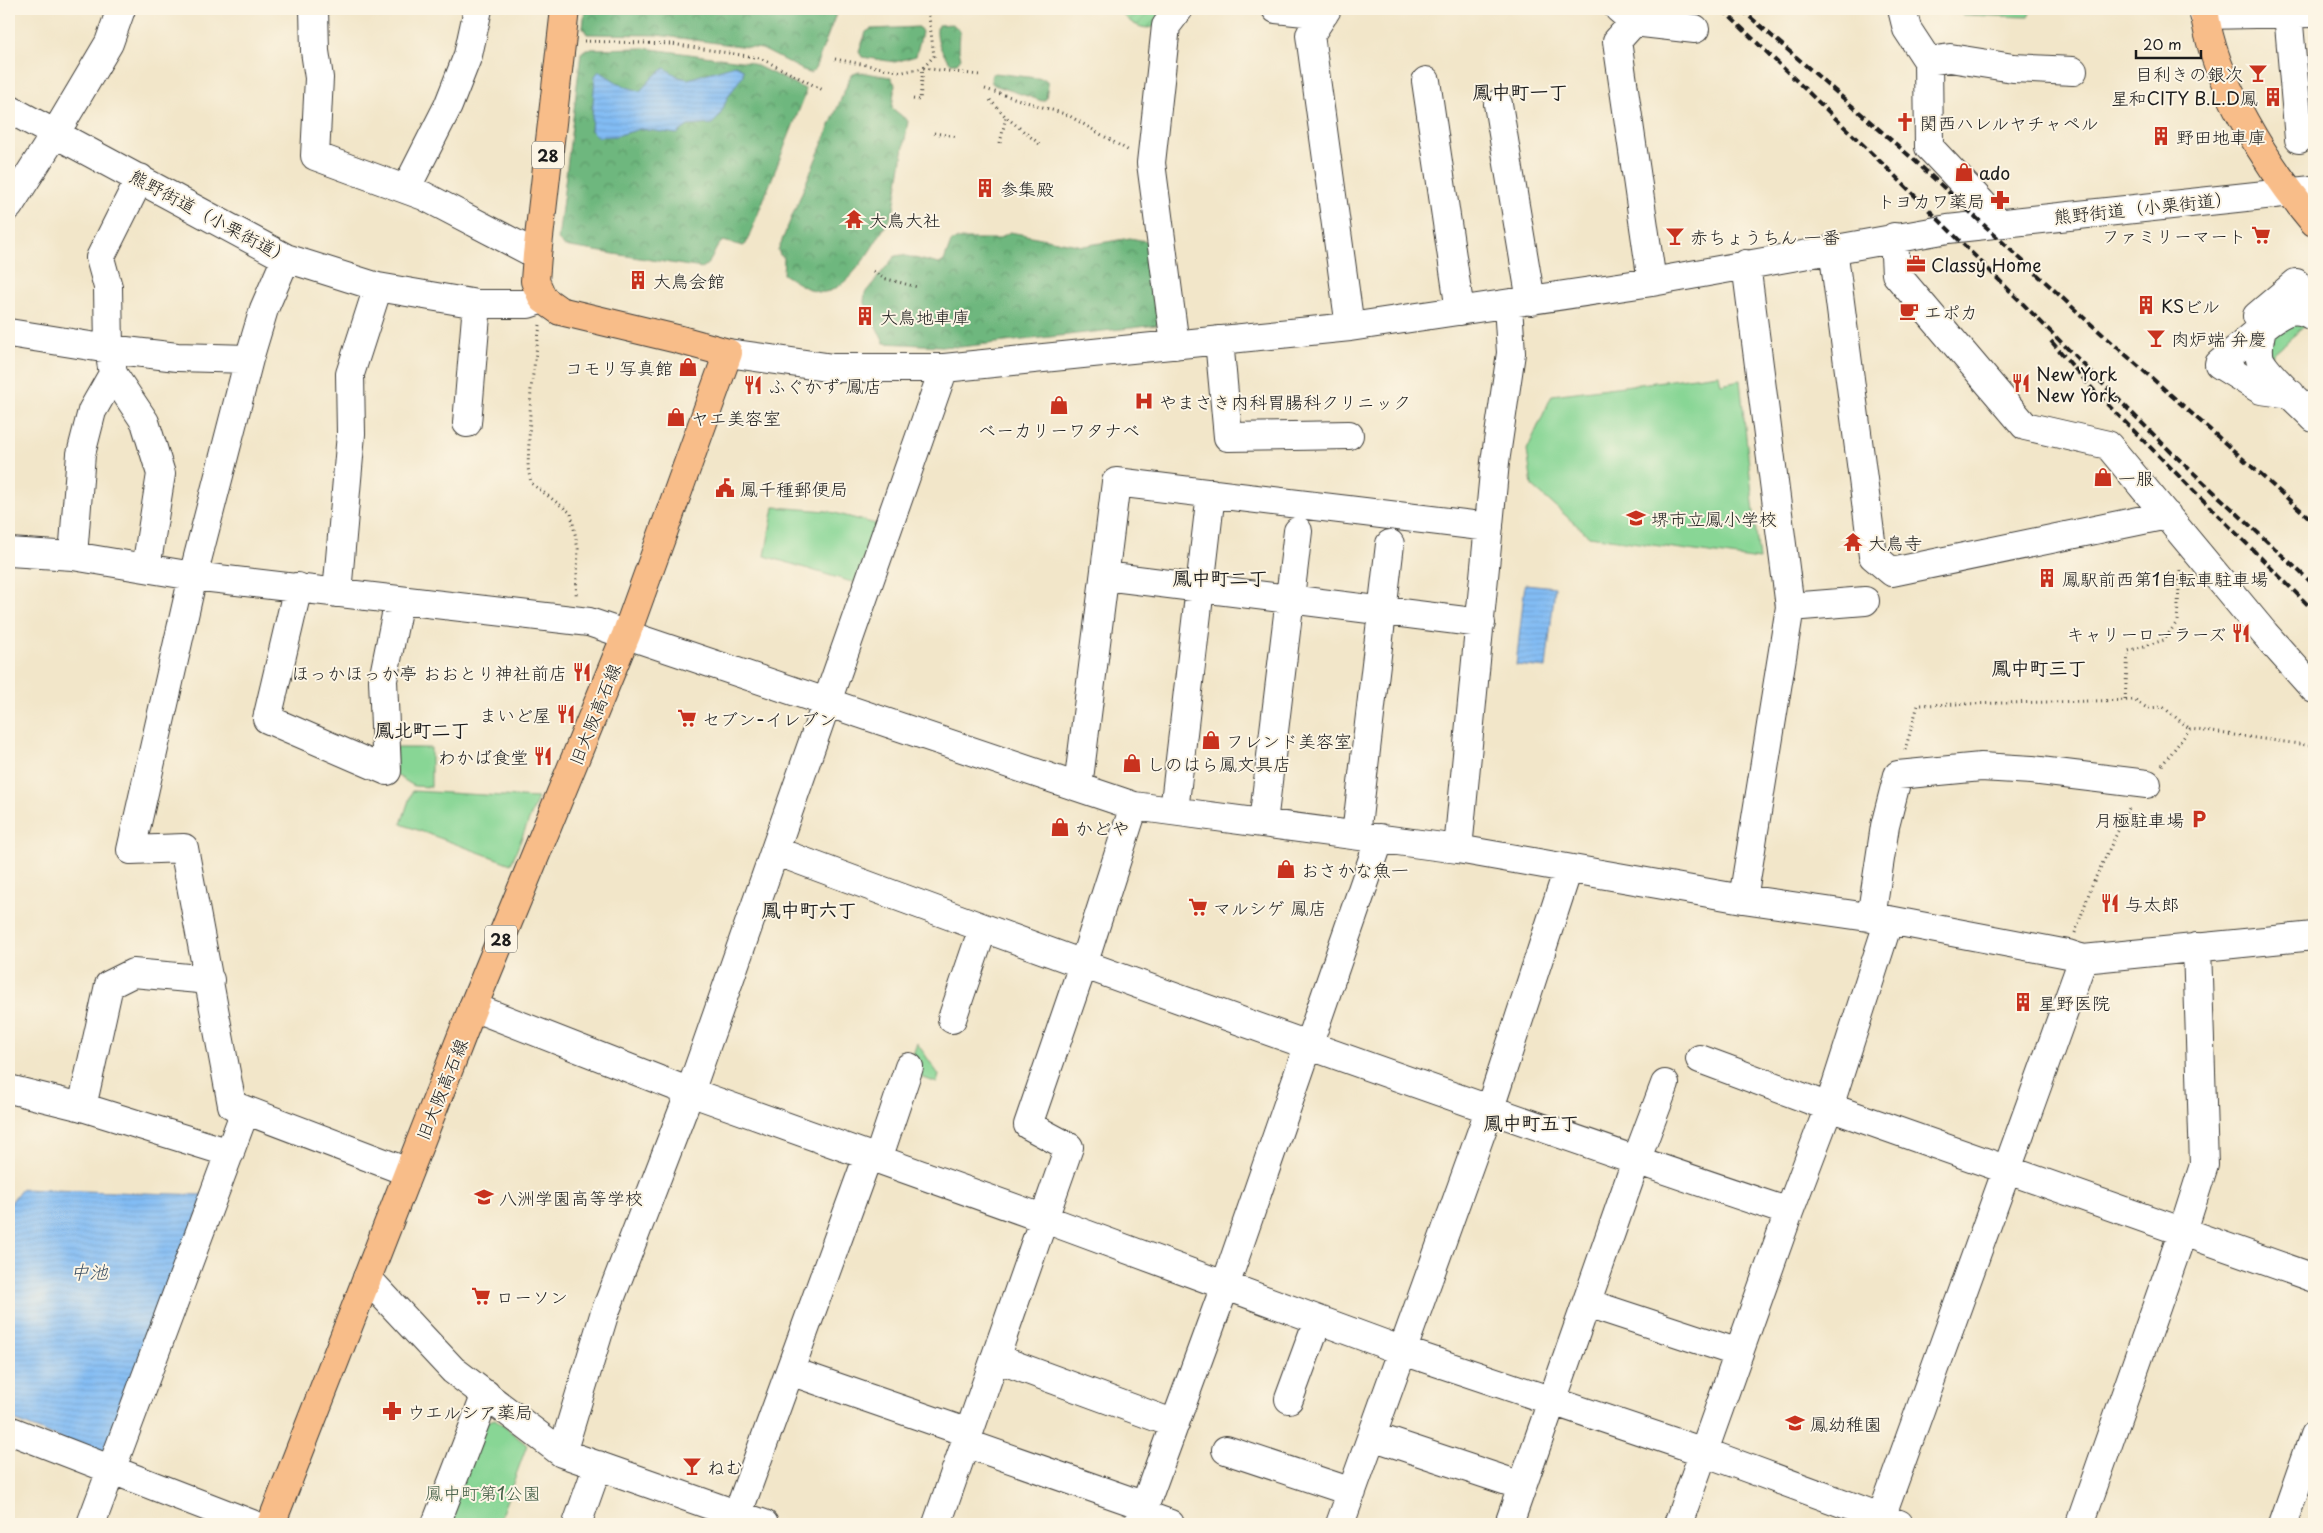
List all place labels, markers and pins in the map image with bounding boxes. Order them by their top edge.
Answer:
place label: 目利きの銀次 [2135,60,2243,87]
bar icon: 目利きの銀次 [2247,62,2269,84]
place label: 星和CITY B.L.D鳳 [2111,84,2258,111]
building icon: 星和CITY B.L.D鳳 [2262,86,2284,108]
place label: 関西ハレルヤチャペル [1920,109,2099,136]
church icon: 関西ハレルヤチャペル [1894,111,1916,133]
place label: 野田地車庫 [2176,123,2266,150]
building icon: 野田地車庫 [2150,125,2172,147]
place label: ado [1979,159,2010,186]
shop icon: ado [1953,161,1975,183]
place label: 参集殿 [1000,175,1054,202]
building icon: 参集殿 [974,177,996,199]
place label: トヨカワ薬局 [1877,187,1985,214]
pharmacy icon: トヨカワ薬局 [1989,189,2011,211]
place label: 大鳥大社 [869,206,941,233]
temple icon: 大鳥大社 [843,208,865,230]
place label: ファミリーマート [2102,222,2246,249]
place label: 赤ちょうちん 一番 [1690,223,1840,250]
supermarket icon: ファミリーマート [2250,224,2272,246]
bar icon: 赤ちょうちん 一番 [1664,225,1686,247]
place label: Classy Home [1931,251,2042,278]
office icon: Classy Home [1905,253,1927,275]
place label: 大鳥会館 [653,267,725,294]
building icon: 大鳥会館 [627,269,649,291]
place label: KSビル [2161,292,2220,319]
building icon: KSビル [2135,294,2157,316]
place label: エポカ [1924,298,1978,325]
cafe icon: エポカ [1898,300,1920,322]
place label: 大鳥地車庫 [880,303,970,330]
building icon: 大鳥地車庫 [854,305,876,327]
place label: 肉炉端 弁慶 [2171,325,2267,352]
bar icon: 肉炉端 弁慶 [2145,327,2167,349]
place label: コモリ写真館 [565,354,673,381]
shop icon: コモリ写真館 [677,356,699,378]
place label: New York New York [2036,360,2117,408]
place label: ふぐかず 鳳店 [768,372,882,399]
restaurant icon: New York New York [2010,372,2032,394]
restaurant icon: ふぐかず 鳳店 [742,374,764,396]
place label: やまさき内科胃腸科クリニック [1159,388,1411,415]
hospital icon: やまさき内科胃腸科クリニック [1133,390,1155,412]
shop icon: ベーカリーワタナベ [1048,394,1070,416]
place label: ヤエ美容室 [691,404,781,431]
shop icon: ヤエ美容室 [665,406,687,428]
place label: ベーカリーワタナベ [978,416,1140,443]
place label: 一服 [2118,464,2154,491]
shop icon: 一服 [2092,466,2114,488]
place label: 鳳千種郵便局 [740,475,848,502]
public building icon: 鳳千種郵便局 [714,477,736,499]
place label: 堺市立鳳小学校 [1651,505,1777,532]
school or university icon: 堺市立鳳小学校 [1625,507,1647,529]
place label: 大鳥寺 [1868,529,1922,556]
temple icon: 大鳥寺 [1842,531,1864,553]
place label: 鳳駅前西第1自転車駐車場 [2062,565,2268,592]
building icon: 鳳駅前西第1自転車駐車場 [2036,567,2058,589]
place label: キャリーローラーズ [2066,620,2226,647]
restaurant icon: キャリーローラーズ [2230,622,2252,644]
place label: ほっかほっか亭 おおとり神社前店 [291,659,567,686]
restaurant icon: ほっかほっか亭 おおとり神社前店 [571,661,593,683]
place label: まいど屋 [479,701,551,728]
restaurant icon: まいど屋 [555,703,577,725]
place label: セブン-イレブン [702,705,837,732]
supermarket icon: セブン-イレブン [676,707,698,729]
place label: フレンド美容室 [1226,727,1352,754]
shop icon: フレンド美容室 [1200,729,1222,751]
place label: わかば食堂 [438,743,528,770]
restaurant icon: わかば食堂 [532,745,554,767]
place label: しのはら鳳文具店 [1147,750,1291,777]
shop icon: しのはら鳳文具店 [1121,752,1143,774]
place label: 月極駐車場 [2094,806,2184,833]
parking icon: 月極駐車場 [2188,808,2210,830]
place label: かどや [1075,814,1130,841]
shop icon: かどや [1049,816,1071,838]
place label: おさかな魚一 [1301,856,1409,883]
shop icon: おさかな魚一 [1275,858,1297,880]
place label: 与太郎 [2125,890,2179,917]
restaurant icon: 与太郎 [2099,892,2121,914]
place label: マルシゲ 鳳店 [1213,894,1327,921]
supermarket icon: マルシゲ 鳳店 [1187,896,1209,918]
place label: 星野医院 [2038,989,2110,1016]
building icon: 星野医院 [2012,991,2034,1013]
place label: 八洲学園高等学校 [499,1184,643,1211]
school or university icon: 八洲学園高等学校 [473,1186,495,1208]
place label: ローソン [496,1283,568,1310]
supermarket icon: ローソン [470,1285,492,1307]
place label: ウエルシア薬局 [407,1398,533,1425]
pharmacy icon: ウエルシア薬局 [381,1400,403,1422]
place label: 鳳幼稚園 [1810,1410,1882,1437]
school or university icon: 鳳幼稚園 [1784,1412,1806,1434]
place label: ねむ [707,1453,743,1480]
bar icon: ねむ [681,1455,703,1477]

